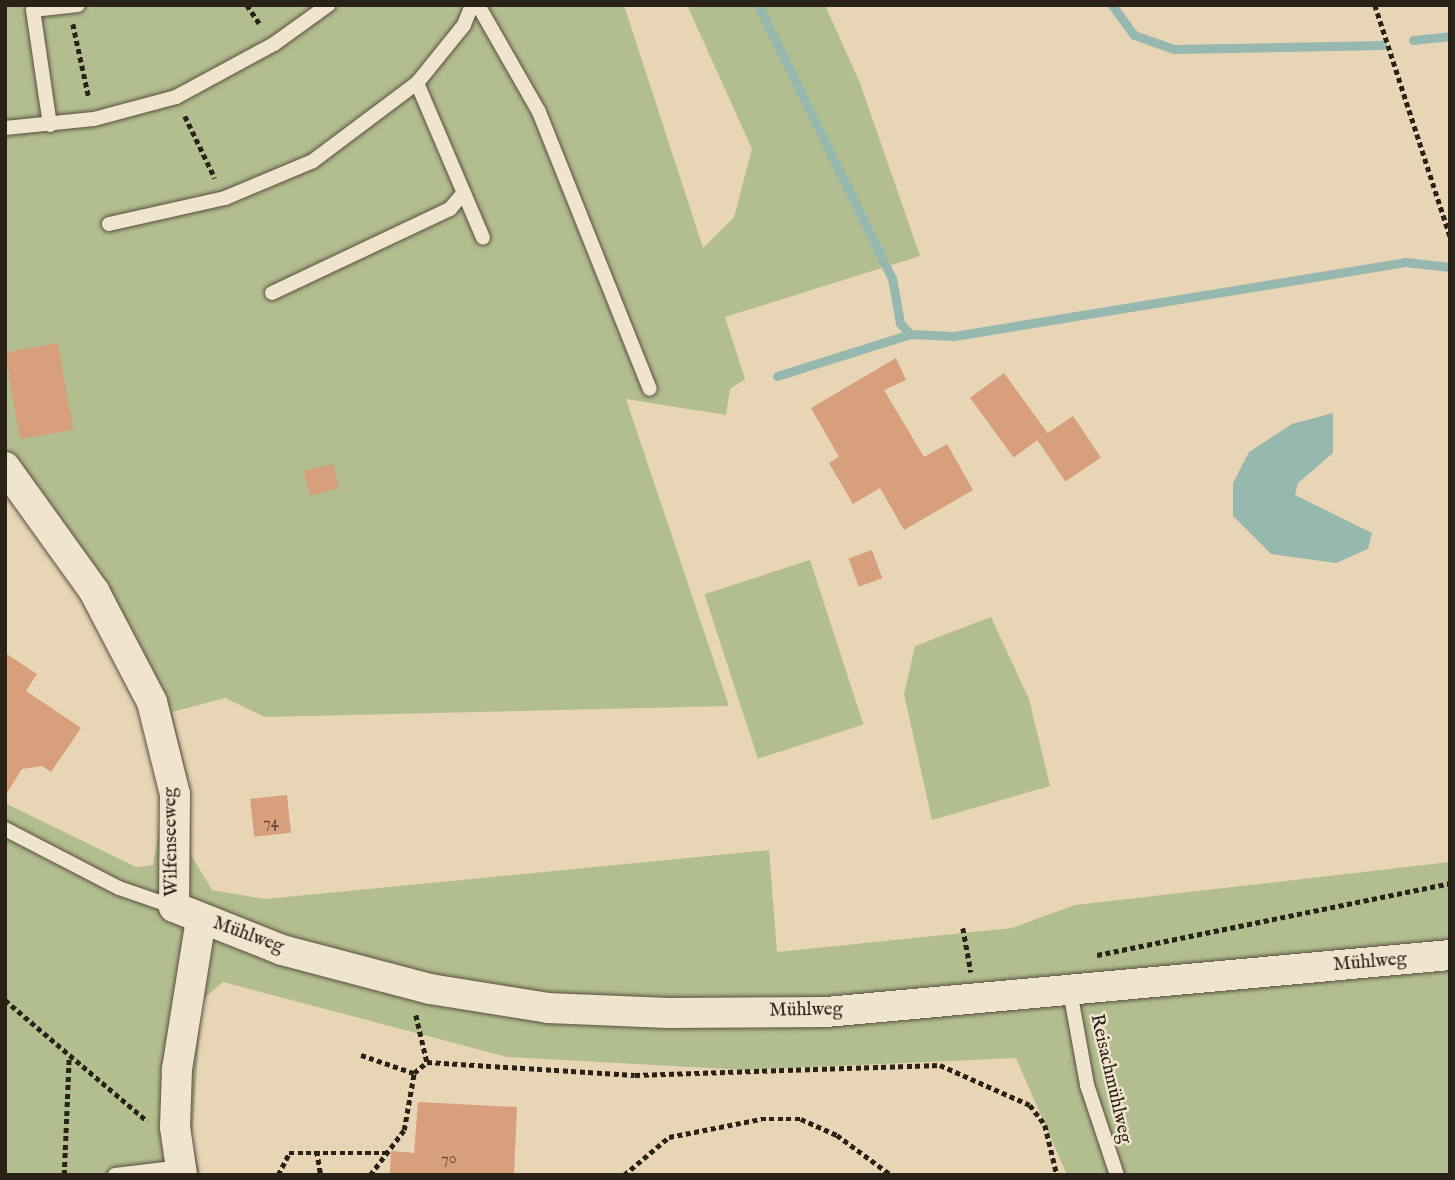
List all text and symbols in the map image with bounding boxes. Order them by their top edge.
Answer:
street label: Wilfenseeweg [160,787,184,897]
house number: 74 [263,813,279,833]
street label: Mühlweg [209,913,287,959]
street label: Mühlweg [1332,948,1408,978]
street label: Mühlweg [769,999,843,1023]
street label: Reisachmühlweg [1084,1012,1136,1146]
house number: 70 [441,1149,457,1169]

